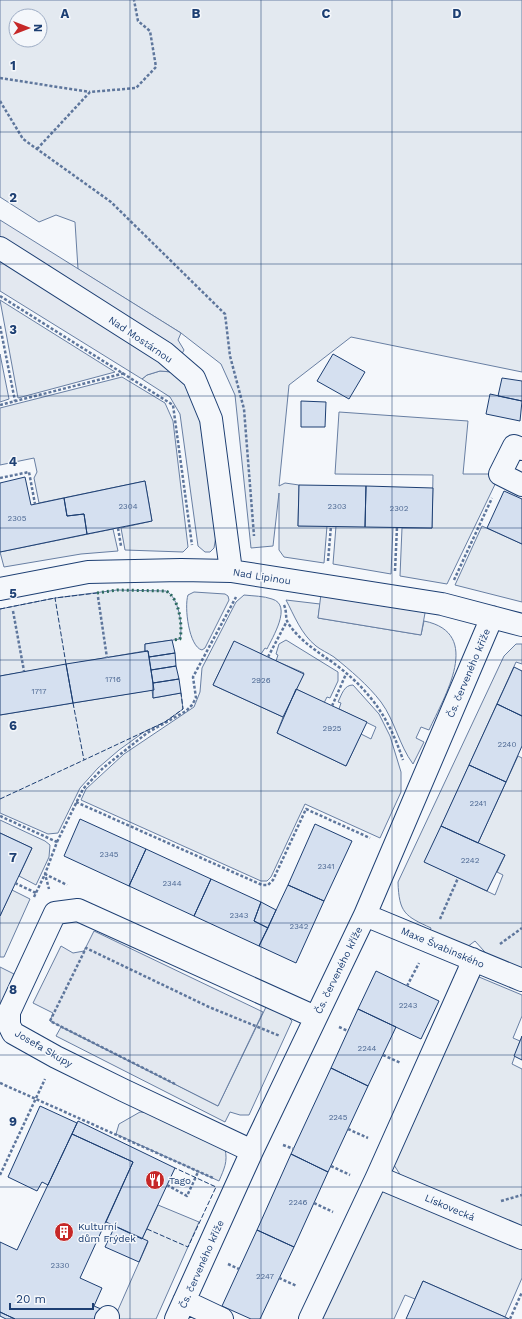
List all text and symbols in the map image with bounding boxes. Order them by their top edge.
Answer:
text: A [61,6,70,21]
text: B [192,6,201,21]
text: C [322,6,331,21]
text: D [452,6,462,21]
north arrow [8,8,48,48]
text: N [31,24,44,32]
text: 1 [10,58,16,73]
text: 2 [9,190,17,205]
street label: Nad Mostárnou [107,314,175,365]
text: 3 [9,322,17,337]
text: 4 [9,454,18,469]
house number: 2304 [118,502,138,511]
house number: 2303 [328,502,347,511]
house number: 2302 [390,504,409,513]
house number: 2305 [8,514,27,523]
street label: Nad Lipinou [232,566,292,587]
text: 5 [9,586,17,601]
street label: Čs. červeného kříže [445,627,492,719]
house number: 1716 [105,675,121,684]
house number: 2926 [251,676,271,685]
house number: 1717 [31,687,47,696]
text: 6 [9,718,17,733]
house number: 2925 [323,724,342,733]
house number: 2240 [498,740,516,749]
house number: 2241 [470,799,486,808]
text: 7 [9,850,17,865]
house number: 2345 [100,850,119,859]
house number: 2242 [461,856,480,865]
house number: 2341 [317,862,335,871]
house number: 2344 [162,879,182,888]
house number: 2343 [230,911,249,920]
house number: 2342 [290,922,309,931]
street label: Čs. červeného kříže [313,925,364,1016]
street label: Maxe Švabinského [400,925,486,970]
text: 8 [9,982,17,997]
house number: 2243 [399,1001,418,1010]
street label: Josefa Skupy [13,1028,75,1070]
house number: 2244 [358,1044,377,1053]
house number: 2245 [329,1113,348,1122]
text: 9 [9,1114,17,1129]
restaurant icon: Tago [144,1169,166,1191]
place label: Tago [169,1175,191,1186]
street label: Lískovecká [423,1192,477,1223]
house number: 2246 [289,1198,308,1207]
street label: Čs. červeného kříže [177,1218,226,1310]
building icon: Kulturní dům Frýdek [53,1221,75,1243]
place label: Kulturní dům Frýdek [78,1221,136,1244]
house number: 2330 [51,1261,70,1270]
house number: 2247 [256,1272,275,1281]
scale bar [10,1285,93,1311]
text: 20 m [16,1292,46,1306]

